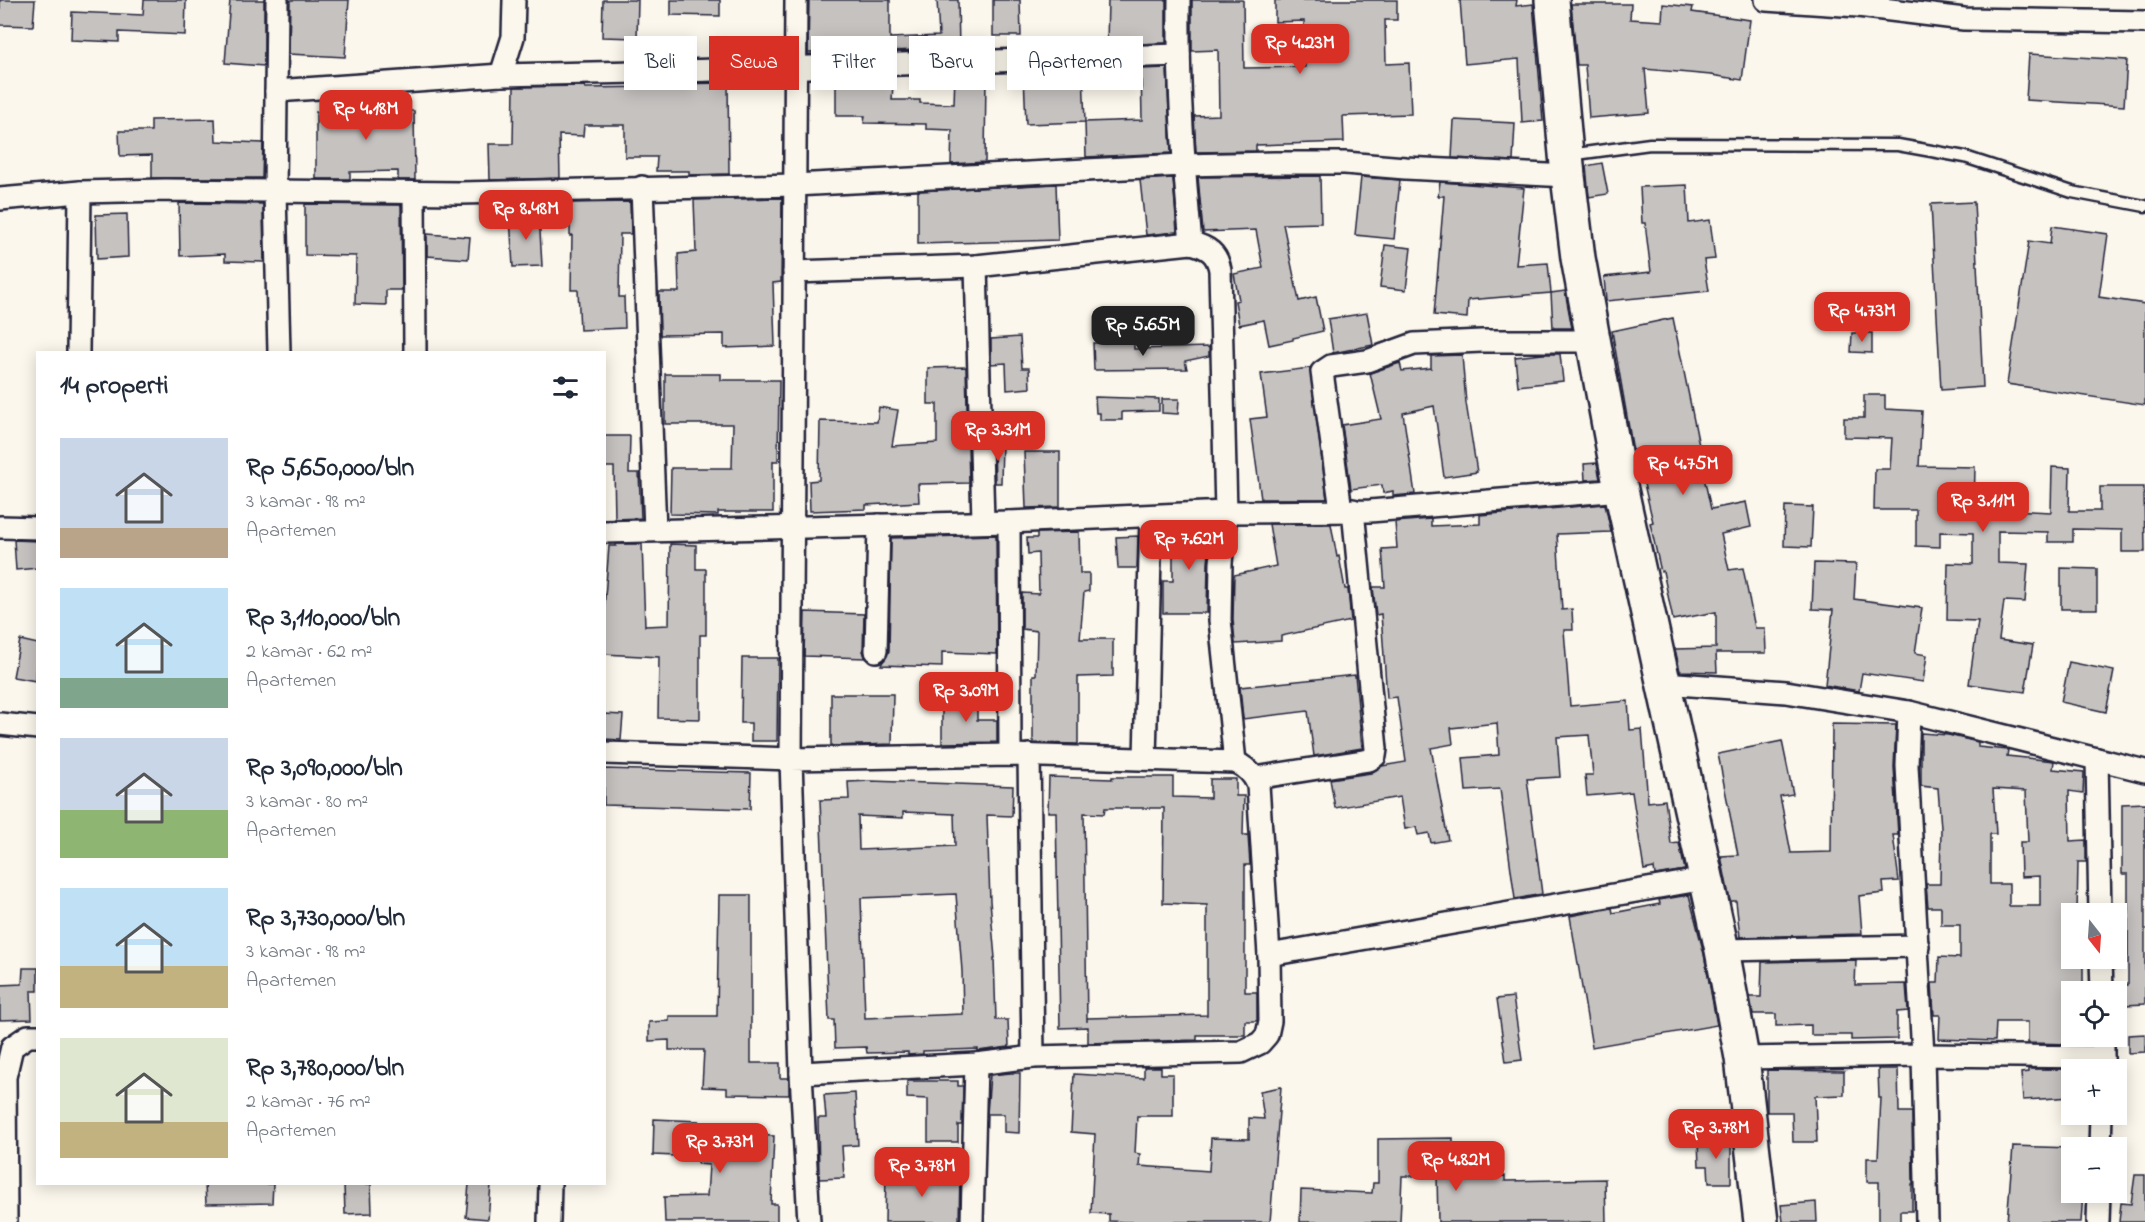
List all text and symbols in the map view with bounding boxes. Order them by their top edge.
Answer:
pin: Rp 4.23M [1238,24,1362,75]
text: Rp 4.23M [1265,29,1335,58]
chip: Beli [624,36,697,90]
chip: Sewa [709,36,799,90]
chip: Filter [811,36,897,90]
chip: Baru [909,36,995,90]
chip: Apartemen [1007,36,1143,90]
pin: Rp 4.18M [304,90,428,141]
text: Rp 4.18M [333,95,399,124]
pin: Rp 8.48M [464,190,588,241]
text: Rp 8.48M [493,195,559,224]
pin: Rp 4.73M [1800,292,1924,343]
text: Rp 4.73M [1828,297,1896,326]
pin: Rp 5.65M [1081,306,1205,357]
text: Rp 5.65M [1106,311,1180,340]
text: 14 properti [60,368,168,406]
icon: filters [549,371,582,404]
pin: Rp 3.31M [936,411,1060,462]
text: Rp 3.31M [965,416,1031,445]
pin: Rp 4.75M [1621,445,1745,496]
text: Rp 5,650,000/bln [246,450,414,488]
text: Rp 4.75M [1647,450,1719,479]
icon: home [108,462,180,534]
pin: Rp 3.11M [1921,482,2045,533]
text: Rp 3.11M [1951,487,2015,516]
text: 3 kamar · 98 m² [246,488,366,517]
text: Apartemen [246,517,336,546]
pin: Rp 7.62M [1127,520,1251,571]
text: Rp 7.62M [1154,525,1224,554]
text: Rp 3,110,000/bln [246,600,400,638]
icon: home [108,612,180,684]
text: 2 kamar · 62 m² [246,638,372,667]
text: Apartemen [246,667,336,696]
pin: Rp 3.09M [904,672,1028,723]
text: Rp 3.09M [933,677,999,706]
text: Rp 3,090,000/bln [246,750,403,788]
icon: home [108,762,180,834]
text: 3 kamar · 80 m² [246,788,368,817]
text: Apartemen [246,817,336,846]
text: Rp 3,730,000/bln [246,900,405,938]
north arrow [2061,903,2127,969]
map controls [2061,903,2127,1203]
icon: home [108,912,180,984]
text: 3 kamar · 98 m² [246,938,366,967]
text: Apartemen [246,967,336,996]
button: locate [2061,981,2127,1047]
text: Rp 3,780,000/bln [246,1050,404,1088]
button: + [2061,1059,2127,1125]
icon: home [108,1062,180,1134]
text: 2 kamar · 76 m² [246,1088,371,1117]
pin: Rp 3.78M [1654,1109,1778,1160]
text: Rp 3.78M [1682,1114,1750,1143]
text: Apartemen [246,1117,336,1146]
pin: Rp 3.73M [658,1123,782,1174]
text: Rp 3.73M [686,1128,754,1157]
button: − [2061,1137,2127,1203]
pin: Rp 4.82M [1394,1141,1518,1192]
text: Rp 4.82M [1422,1146,1490,1175]
pin: Rp 3.78M [860,1147,984,1198]
text: Rp 3.78M [888,1152,956,1181]

